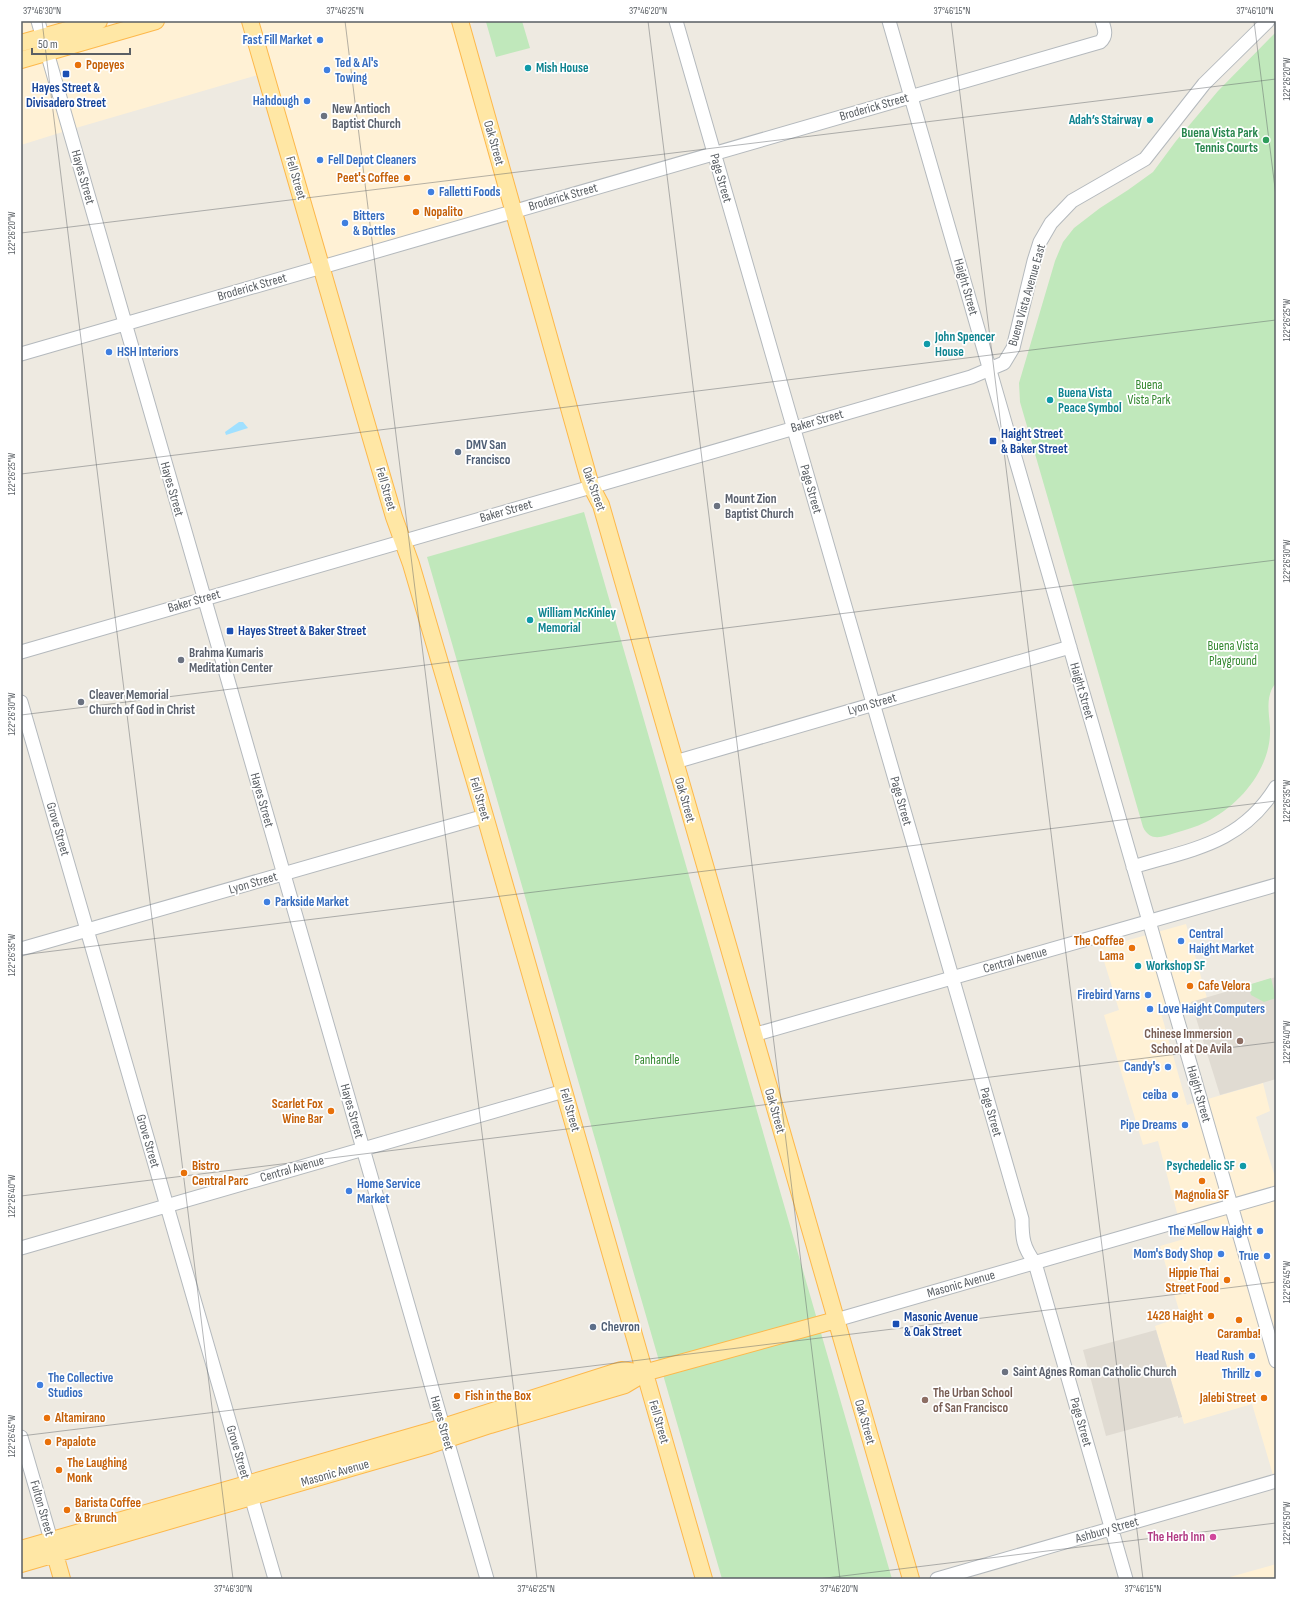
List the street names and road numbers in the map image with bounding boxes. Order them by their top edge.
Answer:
street label: Broderick Street [838,89,910,124]
street label: Oak Street [480,119,508,167]
street label: Hayes Street [68,148,98,206]
street label: Page Street [706,152,736,204]
street label: Fell Street [282,154,310,202]
street label: Broderick Street [527,179,599,214]
street label: Buena Vista Avenue East [1005,242,1049,348]
street label: Haight Street [950,257,982,317]
street label: Broderick Street [216,269,288,304]
street label: Baker Street [789,406,845,436]
street label: Hayes Street [157,460,187,518]
street label: Page Street [796,463,826,515]
street label: Fell Street [372,465,400,513]
street label: Oak Street [579,465,609,513]
street label: Baker Street [478,496,534,526]
street label: Baker Street [166,586,222,616]
street label: Haight Street [1066,661,1098,721]
street label: Lyon Street [846,689,898,719]
street label: Hayes Street [247,771,277,829]
street label: Fell Street [466,775,494,823]
street label: Page Street [886,775,916,827]
street label: Oak Street [671,776,699,824]
street label: Grove Street [43,800,73,858]
street label: Lyon Street [227,868,279,898]
street label: Central Avenue [981,943,1049,977]
street label: Haight Street [1183,1064,1215,1124]
street label: Hayes Street [337,1082,367,1140]
street label: Fell Street [556,1086,584,1134]
street label: Page Street [976,1086,1006,1138]
street label: Oak Street [761,1087,789,1135]
street label: Grove Street [133,1112,163,1170]
street label: Central Avenue [258,1152,326,1186]
street label: Masonic Avenue [925,1267,997,1301]
street label: Hayes Street [427,1394,457,1452]
street label: Page Street [1066,1396,1096,1448]
street label: Fell Street [645,1398,673,1446]
street label: Oak Street [851,1398,879,1446]
street label: Grove Street [223,1423,253,1481]
street label: Masonic Avenue [299,1456,371,1490]
street label: Fulton Street [26,1478,58,1538]
street label: Ashbury Street [1073,1513,1140,1547]

